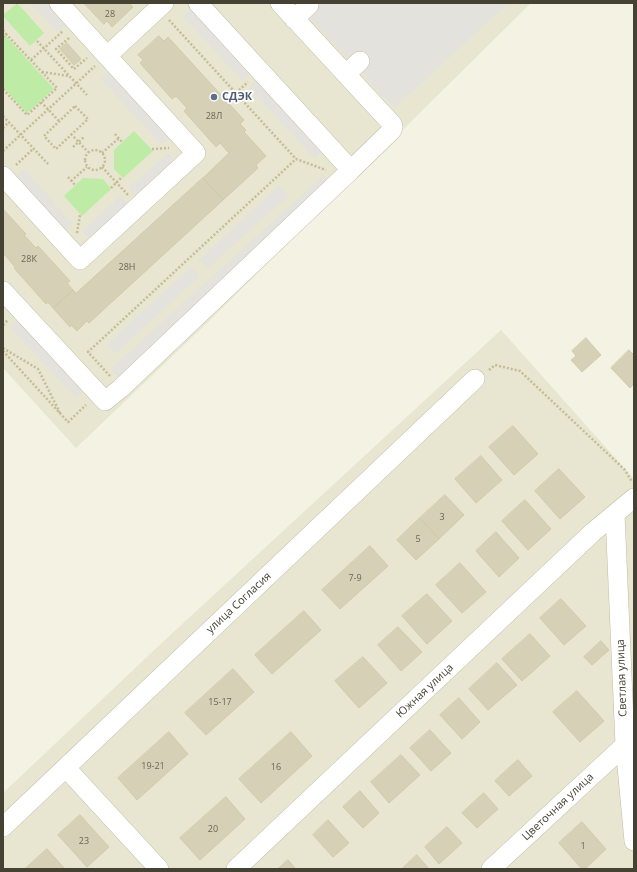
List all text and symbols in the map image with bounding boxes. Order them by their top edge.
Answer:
house number: 28 [105,9,115,19]
place label: СДЭК [222,90,252,104]
marker: СДЭК [209,92,219,102]
house number: 28Л [206,111,222,121]
house number: 28К [21,254,37,264]
house number: 28Н [119,262,135,272]
house number: 3 [439,512,445,522]
house number: 5 [415,534,421,544]
street label: улица Согласия [204,570,274,636]
house number: 7-9 [348,573,362,583]
street label: Светлая улица [614,639,630,717]
street label: Южная улица [394,661,456,721]
house number: 15-17 [208,697,232,707]
house number: 19-21 [141,761,165,771]
house number: 16 [271,762,281,772]
street label: Цветочная улица [520,770,596,844]
house number: 20 [208,824,218,834]
house number: 23 [79,836,89,846]
house number: 1 [580,841,586,851]

